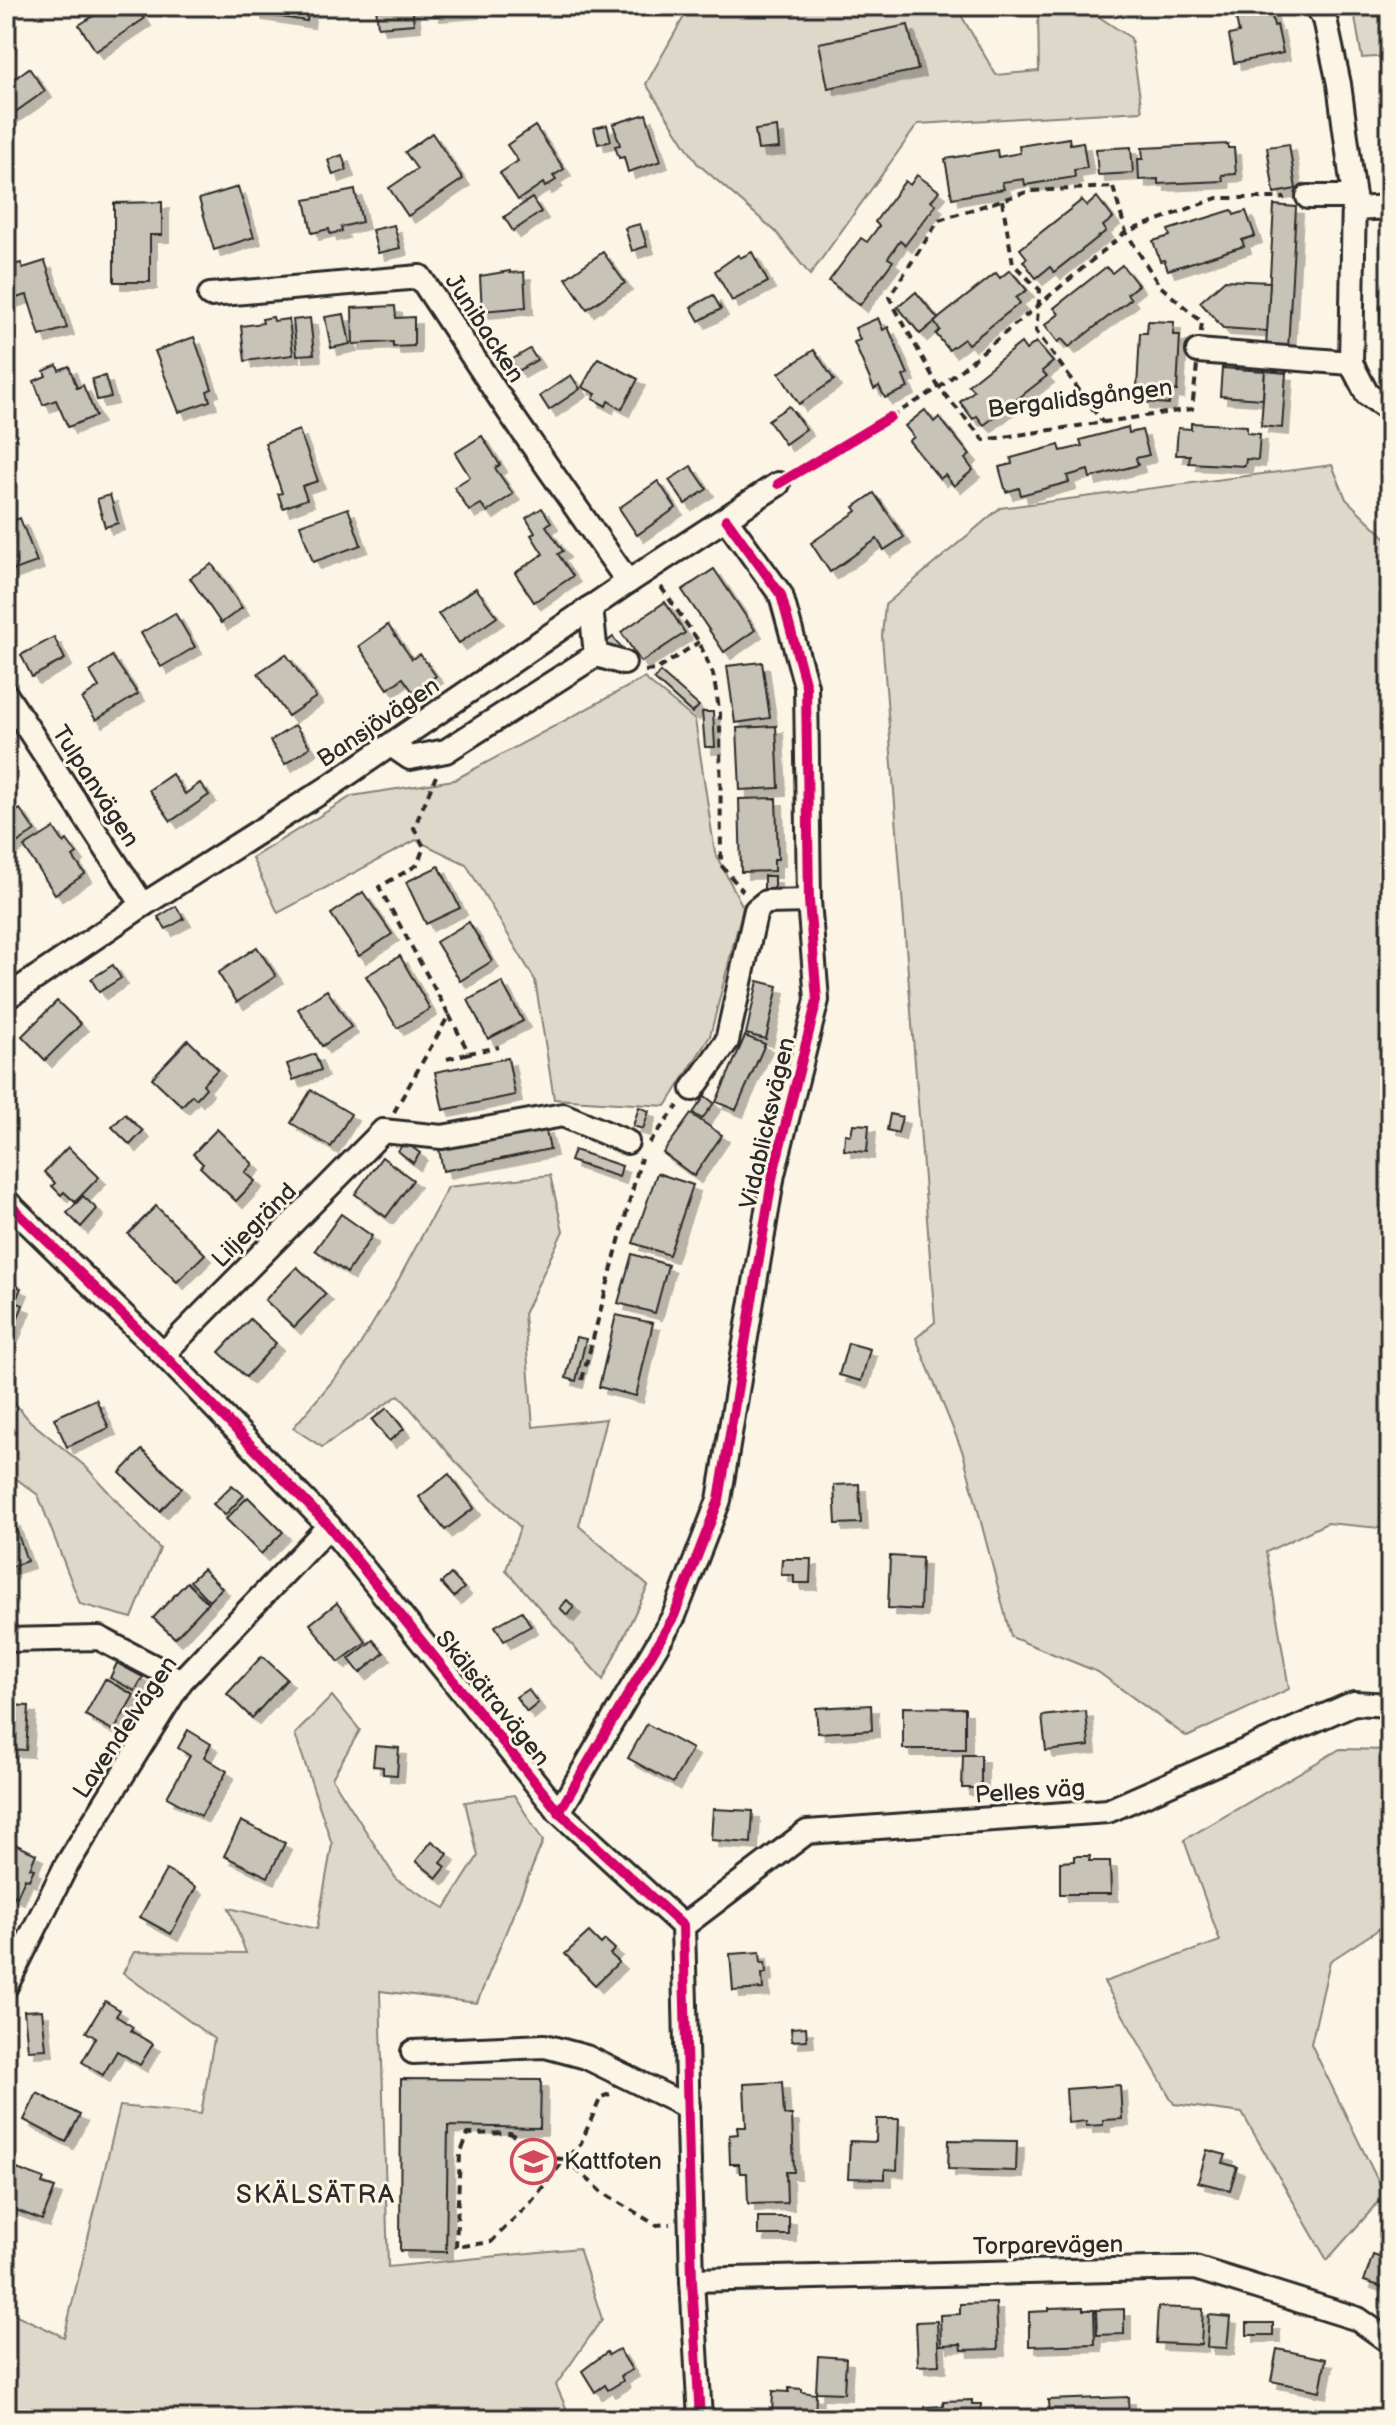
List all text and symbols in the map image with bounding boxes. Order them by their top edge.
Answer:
street label: Junibacken [439,268,531,388]
street label: Bergalidsgången [986,373,1174,424]
street label: Bansjövägen [312,671,445,774]
street label: Tulpanvägen [46,720,146,852]
street label: Vidablicksvägen [734,1035,801,1212]
street label: Liljegränd [206,1177,303,1274]
street label: Skälsätravägen [429,1625,556,1772]
street label: Lavendelvägen [67,1651,184,1804]
street label: Pelles väg [974,1773,1086,1810]
school or university icon: Kattfoten [509,2137,557,2185]
place label: Kattfoten [564,2147,662,2176]
district label: SKÄLSÄTRA [236,2179,396,2211]
street label: Torparevägen [973,2230,1124,2261]

